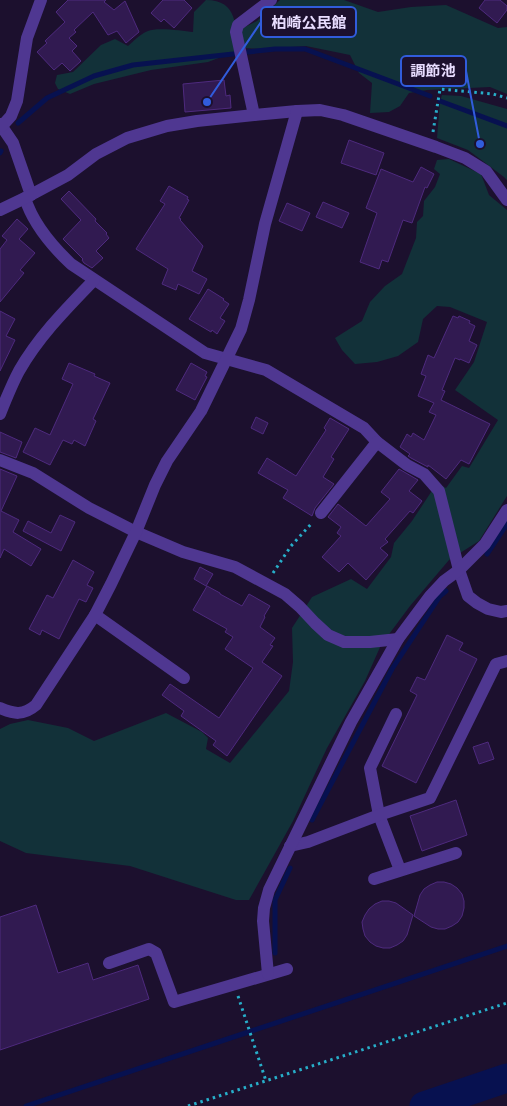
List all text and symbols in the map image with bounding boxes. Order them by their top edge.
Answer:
callout: 柏崎公民館 [261,7,356,37]
text: 柏崎公民館 [271,13,347,31]
callout: 調節池 [401,56,466,86]
text: 調節池 [410,61,456,79]

